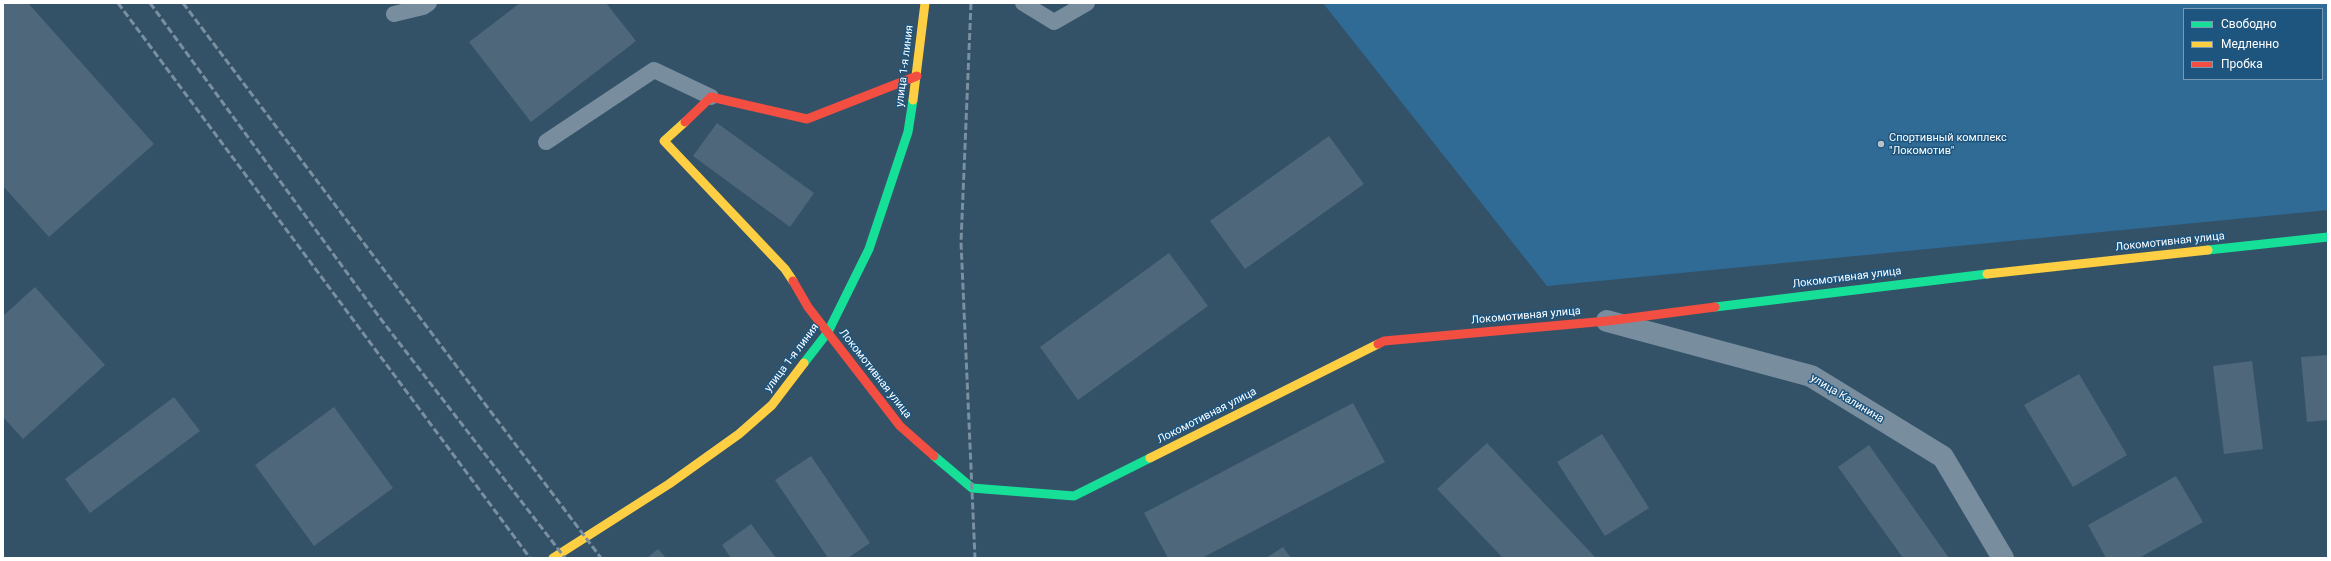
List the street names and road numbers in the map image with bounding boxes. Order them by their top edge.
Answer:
street label: улица 1-я линия [893,24,917,108]
street label: Локомотивная улица [2115,230,2225,254]
street label: Локомотивная улица [1792,265,1902,291]
street label: Локомотивная улица [1471,305,1581,327]
street label: улица 1-я линия [762,321,822,395]
street label: Локомотивная улица [836,327,914,421]
street label: улица Калинина [1808,372,1886,426]
street label: Локомотивная улица [1155,385,1259,447]

